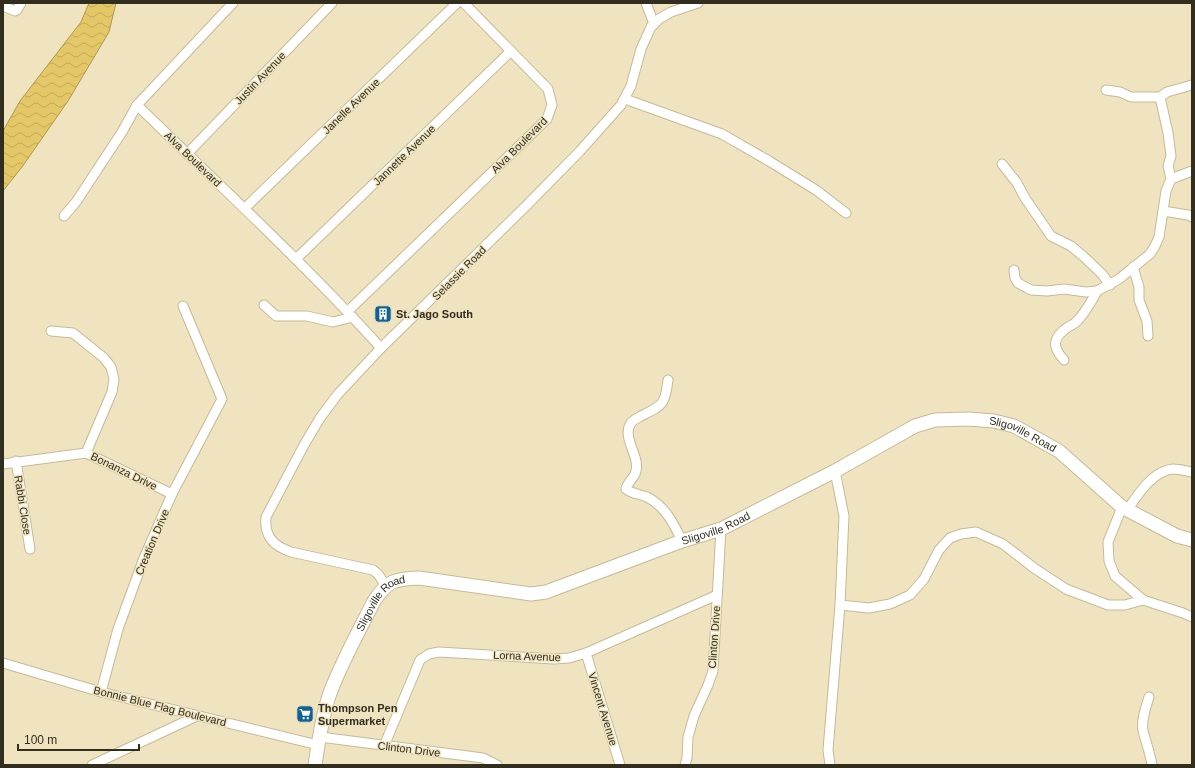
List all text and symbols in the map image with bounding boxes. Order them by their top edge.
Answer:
street label: Justin Avenue [232,49,288,107]
street label: Janelle Avenue [320,76,382,136]
street label: Alva Boulevard [489,115,549,175]
street label: Jannette Avenue [370,122,438,188]
street label: Alva Boulevard [162,129,224,189]
street label: Selassie Road [430,244,488,302]
building icon: St. Jago South [373,304,393,324]
place label: St. Jago South [396,308,473,320]
street label: Sligoville Road [989,415,1058,454]
street label: Bonanza Drive [89,450,159,492]
street label: Rabbi Close [12,474,34,536]
street label: Creation Drive [133,507,171,577]
street label: Sligoville Road [680,509,752,547]
street label: Sligoville Road [354,573,406,633]
street label: Clinton Drive [706,605,722,669]
street label: Lorna Avenue [493,649,561,663]
street label: Vincent Avenue [586,671,620,747]
street label: Bonnie Blue Flag Boulevard [92,684,228,728]
place label: Thompson Pen Supermarket [318,702,398,727]
supermarket icon: Thompson Pen Supermarket [295,704,315,724]
scale bar [18,726,139,752]
text: 100 m [24,733,57,747]
street label: Clinton Drive [377,739,441,759]

